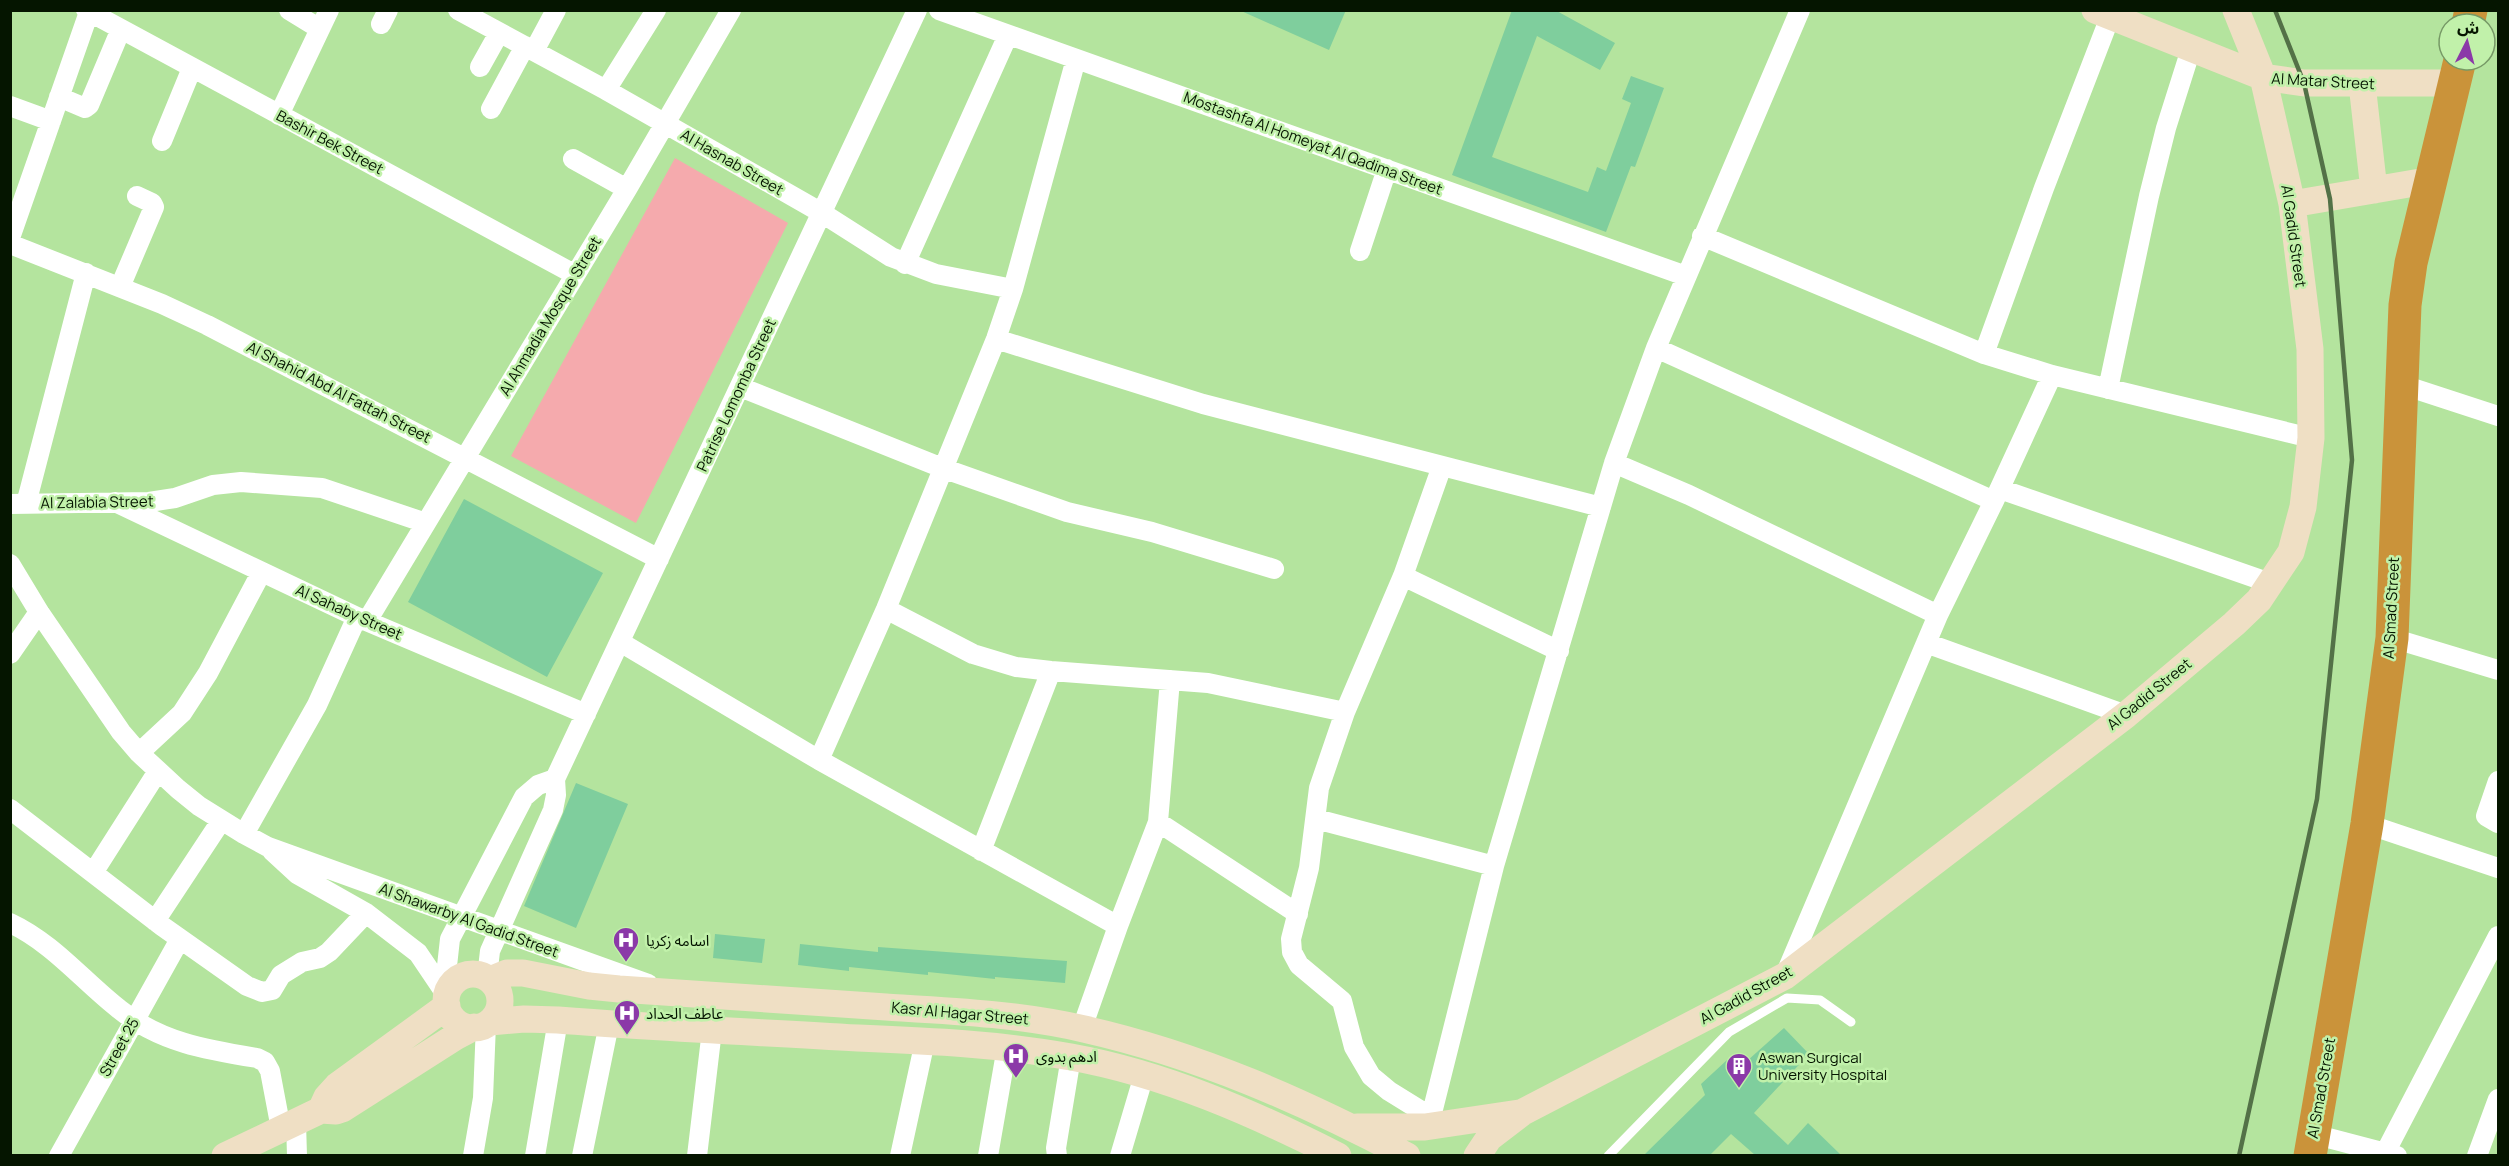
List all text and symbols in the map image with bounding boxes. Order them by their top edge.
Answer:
north arrow [2437,12,2497,72]
text: ش [2457,15,2481,39]
street label: Al Matar Street [2271,68,2375,94]
street label: Mostashfa Al Homeyat Al Qadima Street [1181,86,1445,200]
street label: Bashir Bek Street [273,105,387,179]
street label: Al Hasnab Street [677,124,787,200]
street label: Al Gadid Street [2276,183,2312,289]
street label: Al Ahmadia Mosque Street [494,233,606,399]
street label: Patrise Lomomba Street [691,315,781,475]
street label: Al Shahid Abd Al Fattah Street [243,336,435,448]
street label: Al Zalabia Street [40,491,154,513]
street label: Al Smad Street [2378,556,2404,660]
street label: Al Sahaby Street [293,579,405,645]
street label: Al Gadid Street [2102,653,2196,735]
street label: Al Shawarby Al Gadid Street [376,878,562,962]
hospital icon: اسامه زكريا [611,925,641,963]
place label: اسامه زكريا [646,930,709,951]
street label: Al Gadid Street [1696,961,1796,1029]
street label: Kasr Al Hagar Street [890,997,1030,1029]
hospital icon: عاطف الحداد [612,998,642,1036]
place label: عاطف الحداد [646,1003,724,1024]
street label: Street 25 [94,1014,144,1080]
street label: Al Smad Street [2302,1036,2340,1140]
hospital icon: ادهم بدوى [1001,1041,1031,1079]
place label: ادهم بدوى [1036,1046,1097,1068]
place label: Aswan Surgical University Hospital [1758,1047,1887,1085]
building icon: Aswan Surgical University Hospital [1724,1051,1754,1089]

